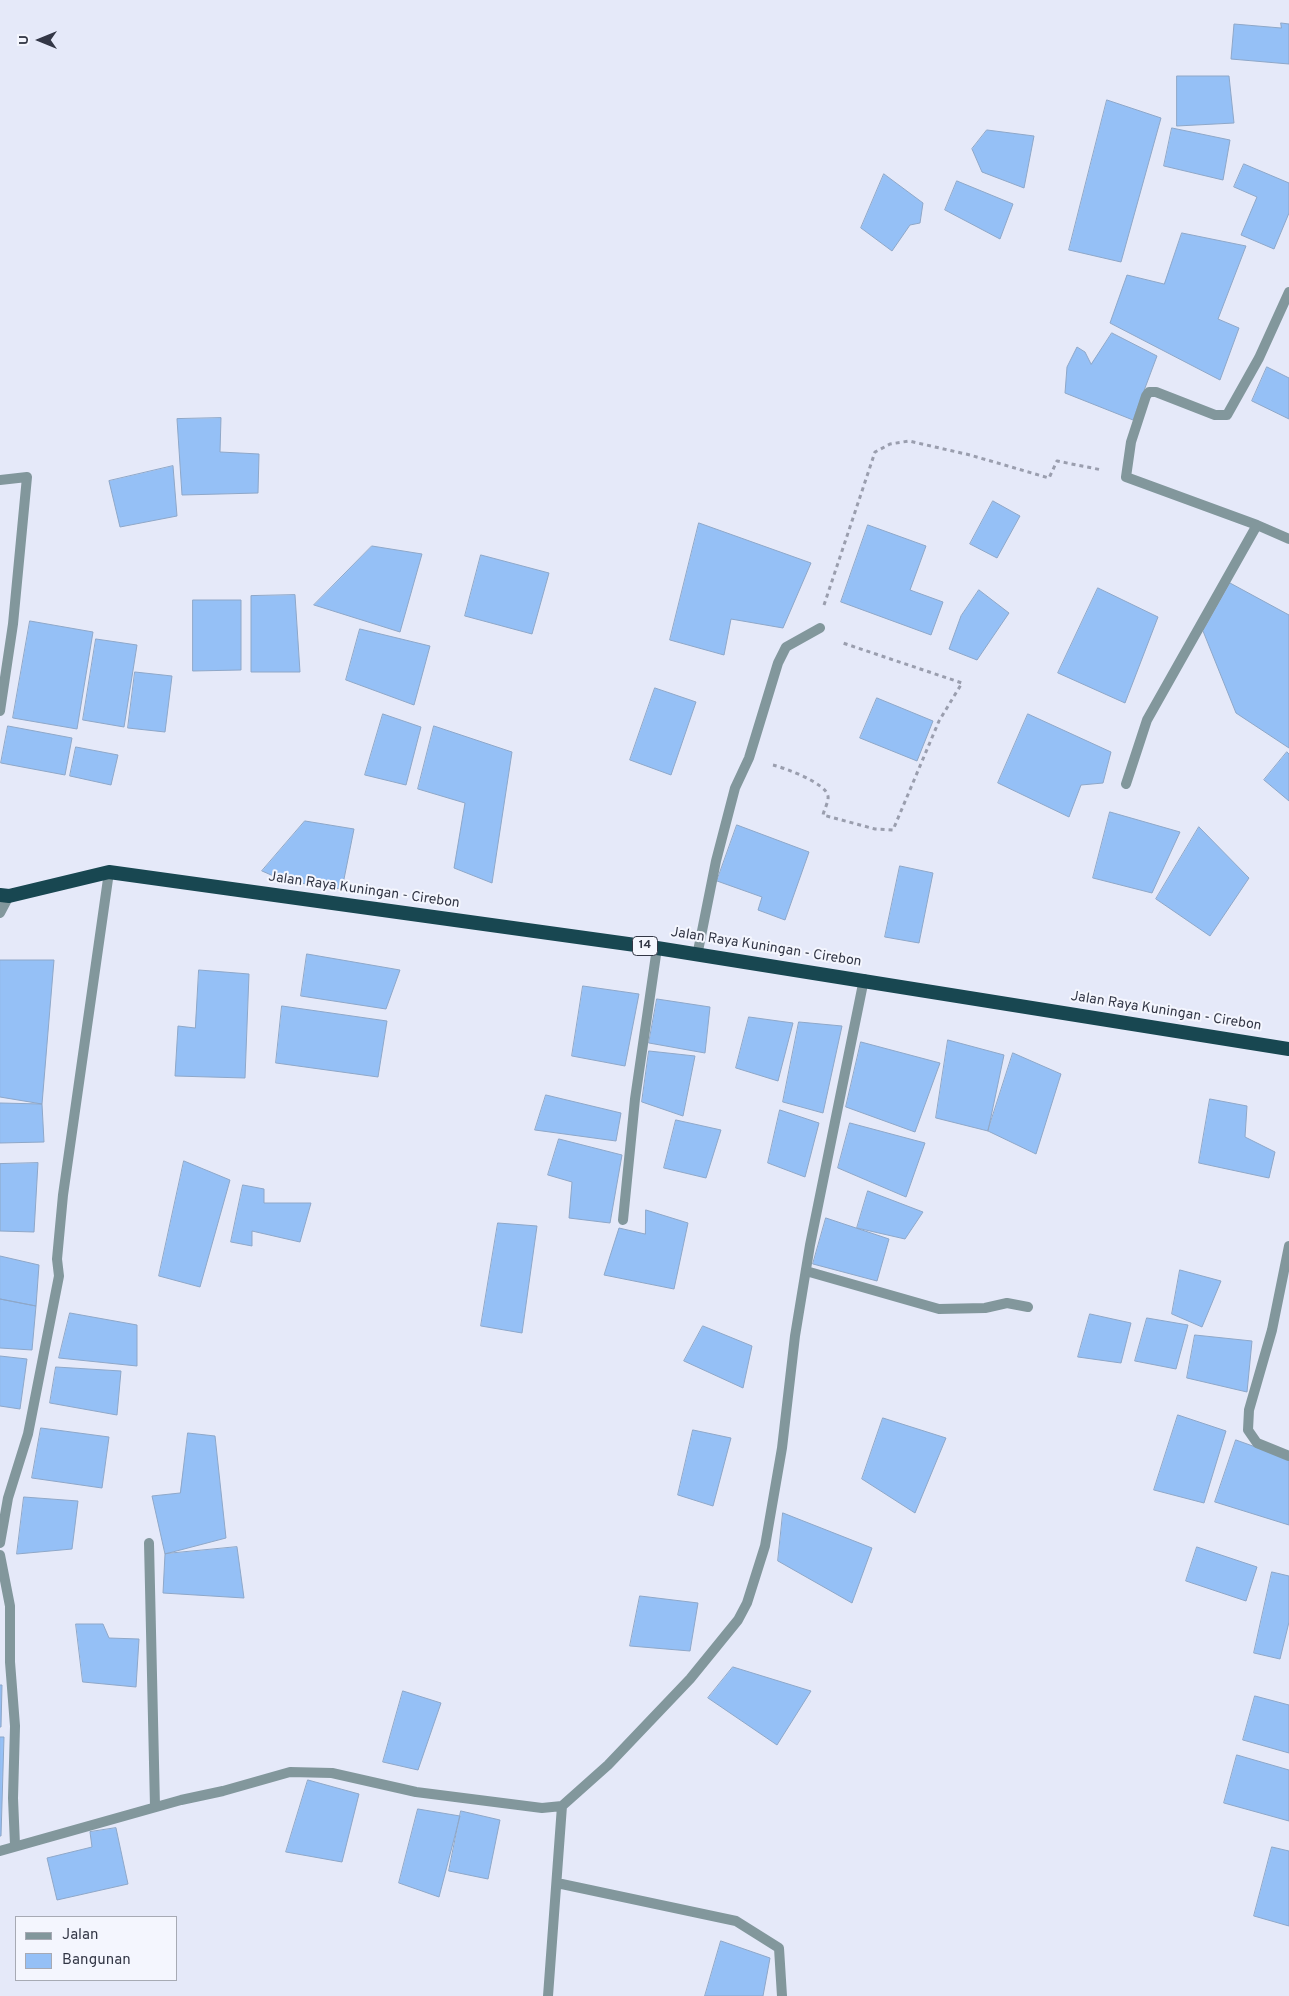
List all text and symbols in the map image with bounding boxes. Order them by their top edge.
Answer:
north arrow [15,15,65,65]
text: U [16,35,33,45]
street label: Jalan Raya Kuningan - Cirebon [267,869,461,913]
street label: Jalan Raya Kuningan - Cirebon [669,925,863,971]
road number: 14 [632,936,658,956]
street label: Jalan Raya Kuningan - Cirebon [1069,989,1263,1035]
legend [15,1916,178,1981]
text: Jalan [62,1926,99,1945]
text: Bangunan [62,1951,131,1970]

